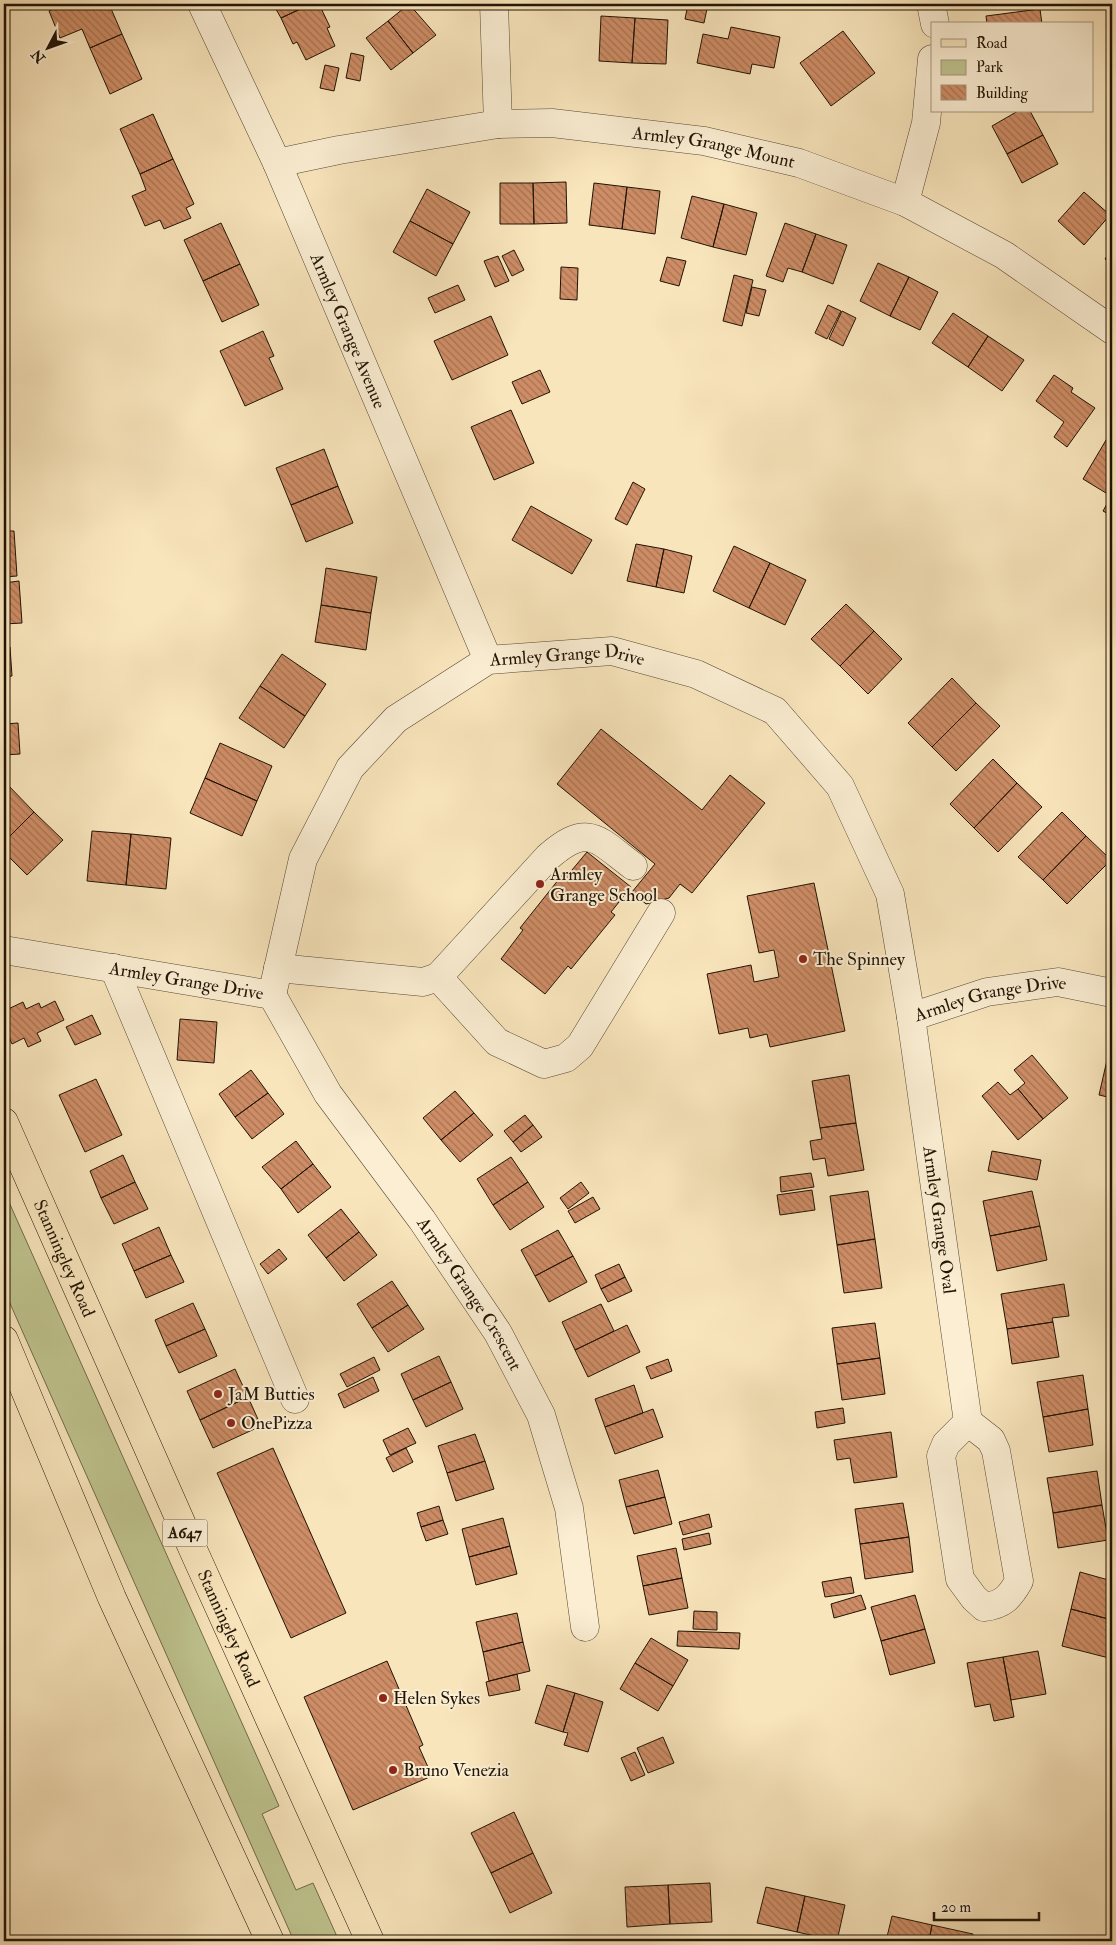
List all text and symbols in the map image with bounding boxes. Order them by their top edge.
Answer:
north arrow [22,22,72,72]
legend [931,22,1094,112]
text: Road [976,34,1008,53]
text: N [28,46,50,67]
text: Park [976,58,1003,77]
text: Building [976,84,1028,103]
street label: Armley Grange Mount [630,121,797,173]
street label: Armley Grange Avenue [305,249,392,412]
street label: Armley Grange Drive [488,639,648,671]
place label: Armley Grange School [549,863,658,907]
marker: Armley Grange School [534,878,546,890]
place label: The Spinney [813,948,906,971]
marker: The Spinney [797,953,809,965]
street label: Armley Grange Drive [107,956,266,1005]
street label: Armley Grange Drive [910,970,1069,1027]
street label: Armley Grange Oval [918,1144,961,1296]
street label: Stanningley Road [28,1196,100,1321]
street label: Armley Grange Crescent [411,1212,527,1375]
place label: JaM Butties [227,1383,315,1406]
marker: JaM Butties [212,1388,224,1400]
place label: OnePizza [241,1412,313,1435]
marker: OnePizza [225,1417,237,1429]
road number: A647 [162,1520,208,1546]
street label: Stanningley Road [192,1566,265,1691]
place label: Helen Sykes [393,1687,480,1710]
marker: Helen Sykes [377,1692,389,1704]
place label: Bruno Venezia [403,1759,509,1782]
marker: Bruno Venezia [387,1764,399,1776]
scale bar [934,1890,1038,1922]
text: 20 m [941,1898,971,1917]

